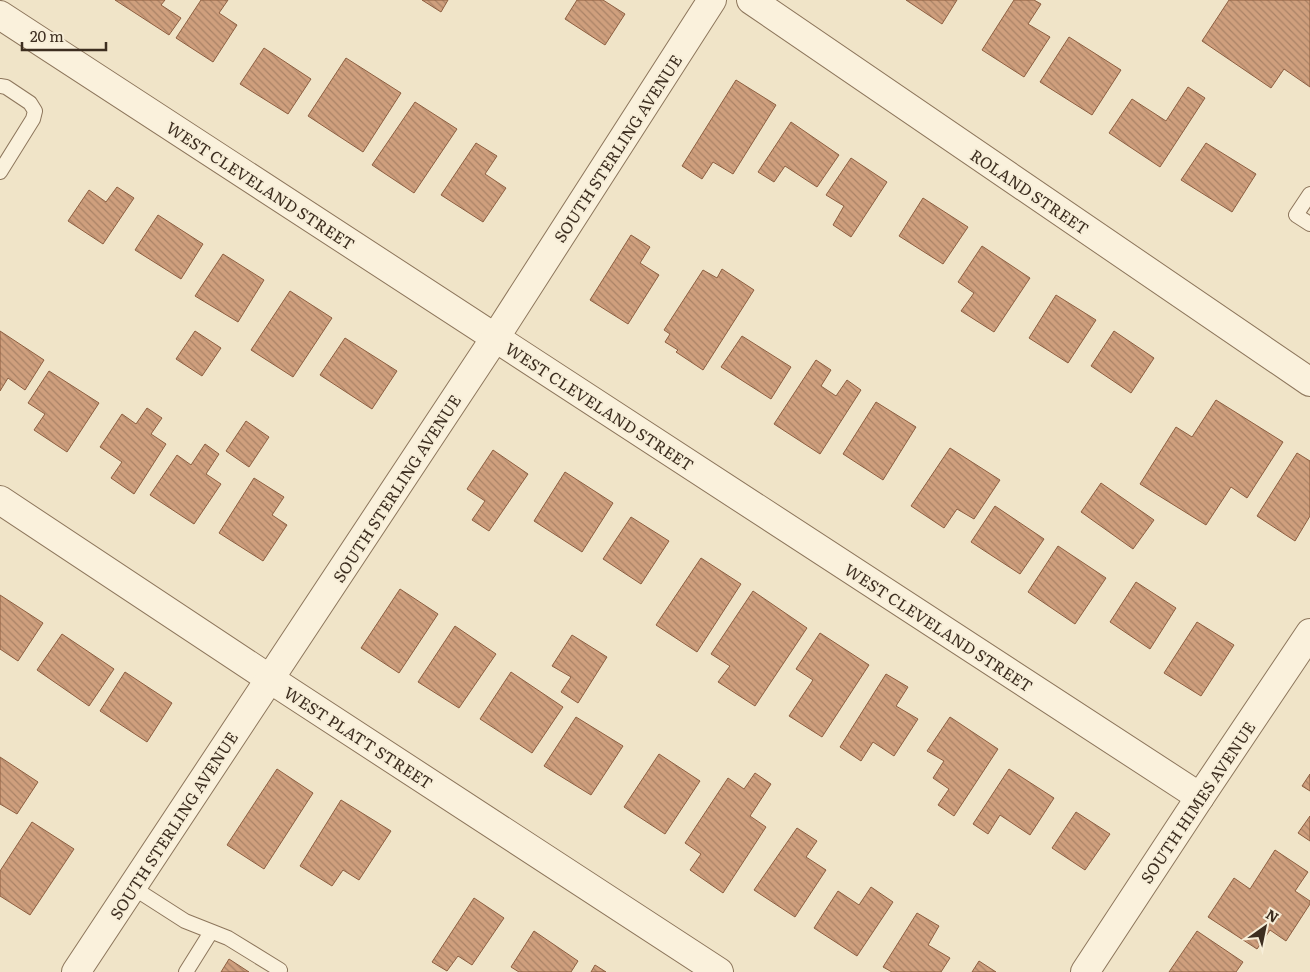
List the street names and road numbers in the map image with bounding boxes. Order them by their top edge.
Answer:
street label: SOUTH STERLING AVENUE [547,49,687,247]
street label: WEST CLEVELAND STREET [162,115,360,255]
street label: ROLAND STREET [966,142,1094,240]
street label: WEST CLEVELAND STREET [501,336,699,476]
street label: SOUTH STERLING AVENUE [326,389,466,587]
street label: WEST CLEVELAND STREET [840,557,1038,697]
street label: WEST PLATT STREET [280,680,438,794]
street label: SOUTH HIMES AVENUE [1134,716,1260,888]
street label: SOUTH STERLING AVENUE [103,726,243,924]

